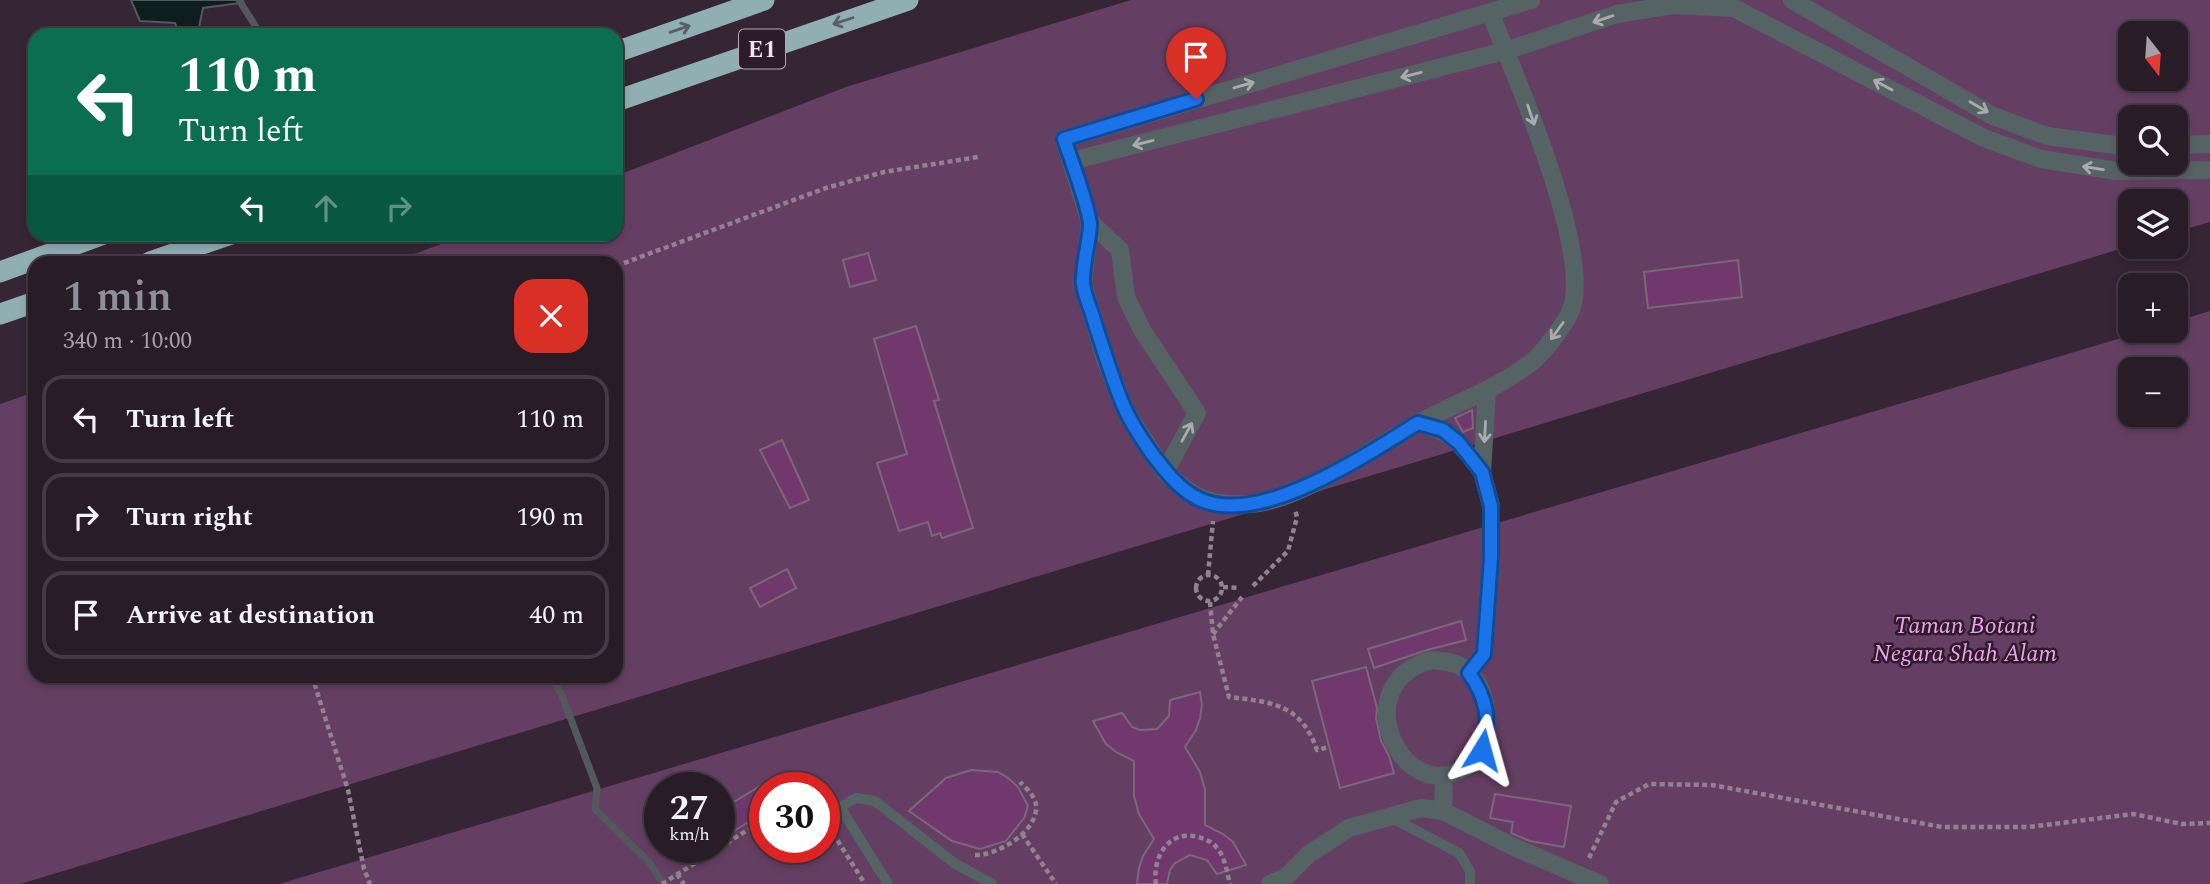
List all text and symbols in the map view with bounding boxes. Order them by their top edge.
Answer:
one-way arrow [1592,14,1614,26]
one-way arrow [833,16,855,29]
north arrow [2118,21,2188,91]
map controls [2118,21,2188,427]
one-way arrow [669,22,691,35]
pin [1166,27,1226,99]
road number: E1 [739,30,785,68]
icon: arrive [1177,38,1215,76]
text: 110 m [178,39,317,114]
icon: left [63,56,154,147]
one-way arrow [1400,69,1423,82]
one-way arrow [1233,78,1255,91]
one-way arrow [1873,78,1894,92]
one-way arrow [1968,101,1989,114]
one-way arrow [1526,103,1538,125]
button: search [2118,105,2188,175]
text: Turn left [178,107,304,156]
one-way arrow [1132,137,1155,150]
one-way arrow [2082,161,2105,174]
icon: left [234,189,272,227]
icon: ahead [307,189,345,227]
icon: right [380,189,418,227]
button: layers [2118,189,2188,259]
text: 1 min [63,266,172,329]
button: + [2118,273,2188,343]
button: close [514,279,588,353]
one-way arrow [1550,321,1564,340]
text: 340 m · 10:00 [63,324,192,359]
button: − [2118,357,2188,427]
text: Turn left [126,399,234,439]
text: 110 m [516,399,584,439]
icon: left [67,400,105,438]
one-way arrow [1478,420,1491,443]
one-way arrow [1181,422,1194,443]
text: Turn right [126,497,253,537]
text: 190 m [516,497,584,537]
icon: right [67,498,105,536]
text: Arrive at destination [126,595,375,635]
text: 40 m [529,595,584,635]
icon: arrive [67,596,105,634]
park label: Taman Botani Negara Shah Alam [1873,608,2057,672]
position arrow [1445,713,1519,787]
speed limit sign: 30 [749,772,840,863]
text: 27 [670,782,709,835]
text: km/h [669,821,710,848]

